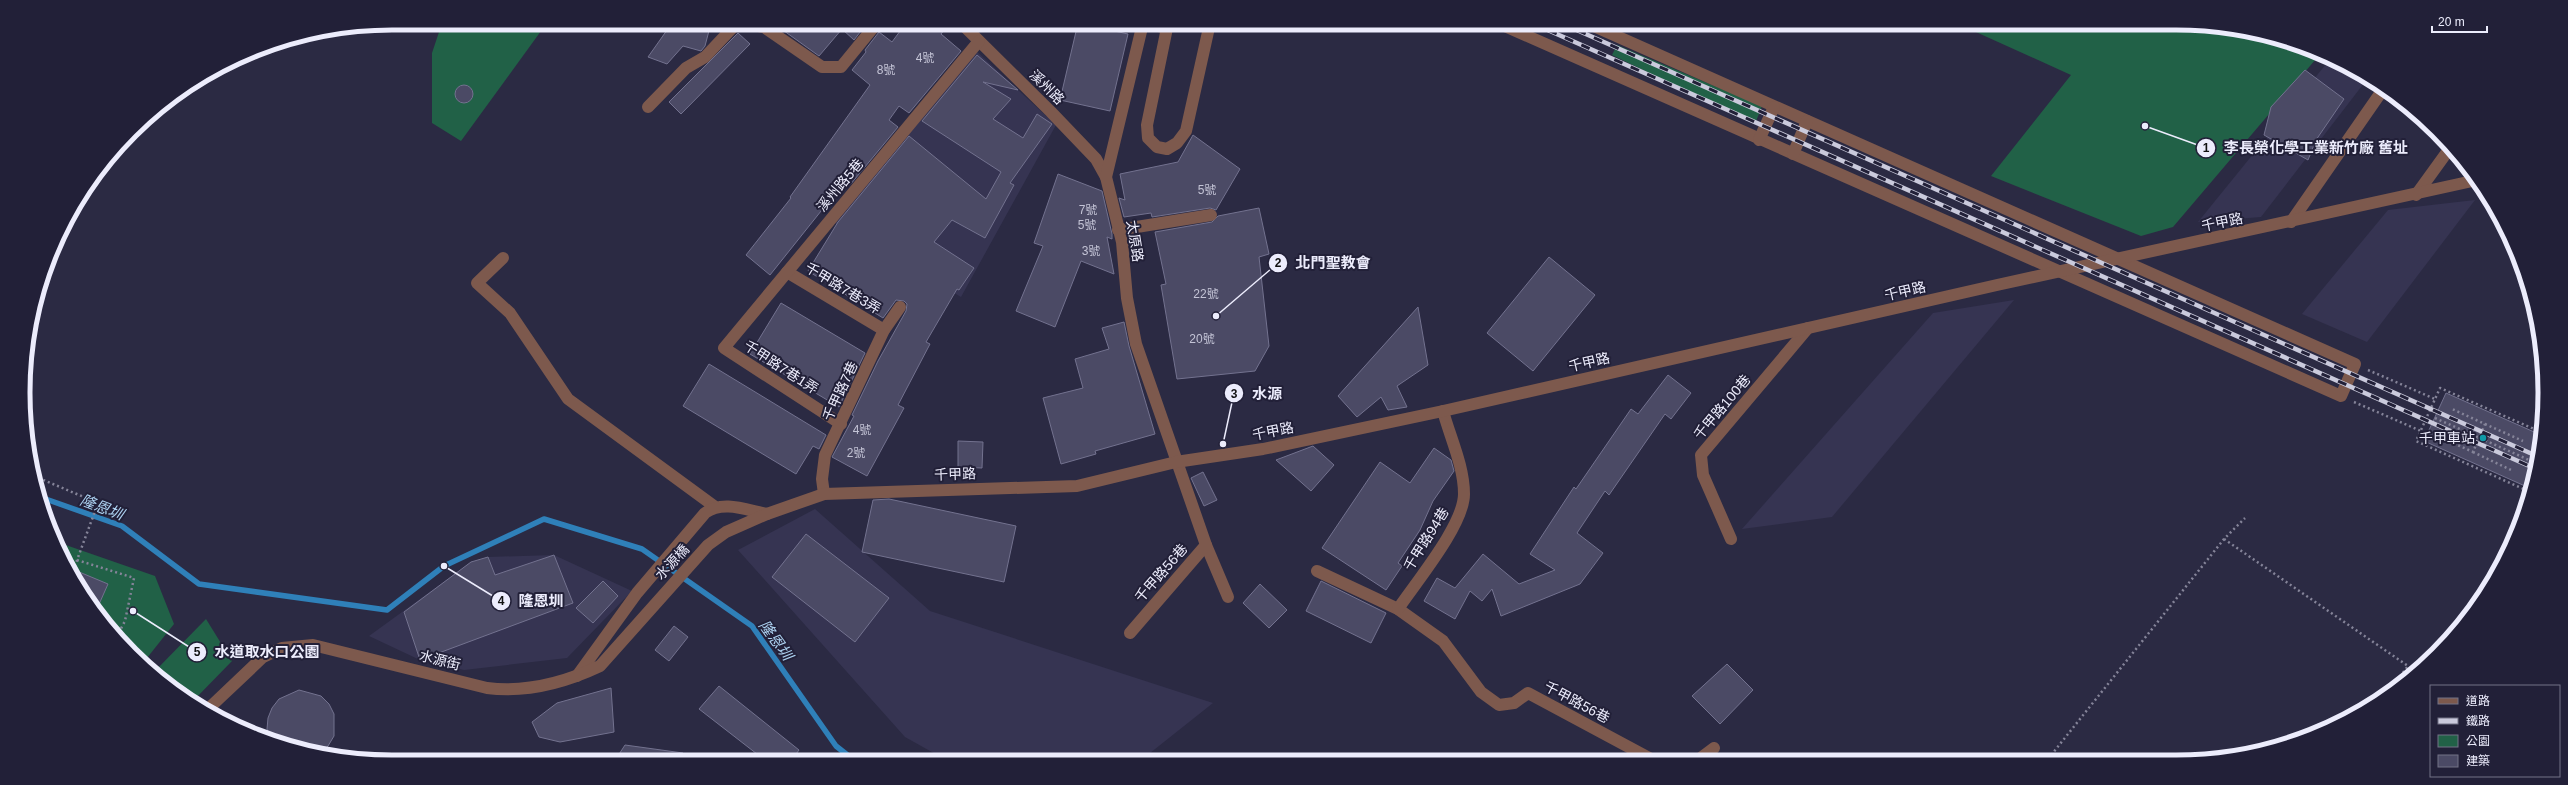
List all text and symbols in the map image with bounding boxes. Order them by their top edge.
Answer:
scale bar [2432,8,2487,34]
text: 20 m [2438,15,2465,29]
house number: 4號 [916,51,934,65]
house number: 8號 [877,63,895,77]
street label: 溪州路 [1026,66,1068,108]
callout: 李長榮化學工業新竹廠 舊址 [2196,134,2416,161]
text: 李長榮化學工業新竹廠 舊址 [2224,139,2408,156]
text: 1 [2203,141,2210,155]
street label: 溪州路5巷 [813,155,867,215]
house number: 5號 [1198,183,1216,197]
house number: 7號 [1079,203,1097,217]
street label: 千甲路 [2200,210,2244,234]
house number: 5號 [1078,218,1096,232]
street label: 太原路 [1124,219,1146,263]
house number: 3號 [1082,244,1100,258]
callout: 北門聖教會 [1268,250,1379,277]
text: 北門聖教會 [1295,254,1371,271]
text: 2 [1275,256,1282,270]
street label: 千甲路7巷3弄 [802,259,884,317]
street label: 千甲路 [1883,278,1927,304]
house number: 22號 [1193,287,1219,301]
house number: 20號 [1189,332,1215,346]
street label: 千甲路7巷1弄 [741,337,821,397]
street label: 千甲路 [1567,349,1611,375]
street label: 千甲路7巷 [819,359,861,423]
street label: 千甲路100巷 [1690,371,1754,443]
callout: 水源 [1224,380,1290,407]
text: 水源 [1252,385,1282,402]
text: 3 [1231,387,1238,401]
street label: 千甲路 [1251,419,1295,443]
house number: 4號 [853,423,871,437]
place label: 千甲車站 [2419,430,2475,446]
marker: 千甲車站 [2478,433,2488,443]
house number: 2號 [847,446,865,460]
street label: 千甲路 [934,465,976,483]
water label: 隆恩圳 [78,491,128,524]
street label: 千甲路94巷 [1400,504,1452,574]
street label: 水源橋 [652,541,692,583]
street label: 千甲路56巷 [1131,541,1191,605]
callout: 隆恩圳 [491,587,572,614]
text: 隆恩圳 [518,592,564,609]
text: 4 [498,594,505,608]
water label: 隆恩圳 [756,617,797,665]
callout: 水道取水口公園 [187,639,328,666]
text: 水道取水口公園 [214,643,320,660]
text: 5 [194,645,201,659]
street label: 水源街 [418,647,462,673]
street label: 千甲路56巷 [1542,678,1612,726]
legend [2430,685,2560,777]
text: 道路 [2466,694,2490,708]
text: 鐵路 [2466,714,2490,728]
text: 公園 [2466,734,2490,748]
text: 建築 [2466,754,2490,768]

